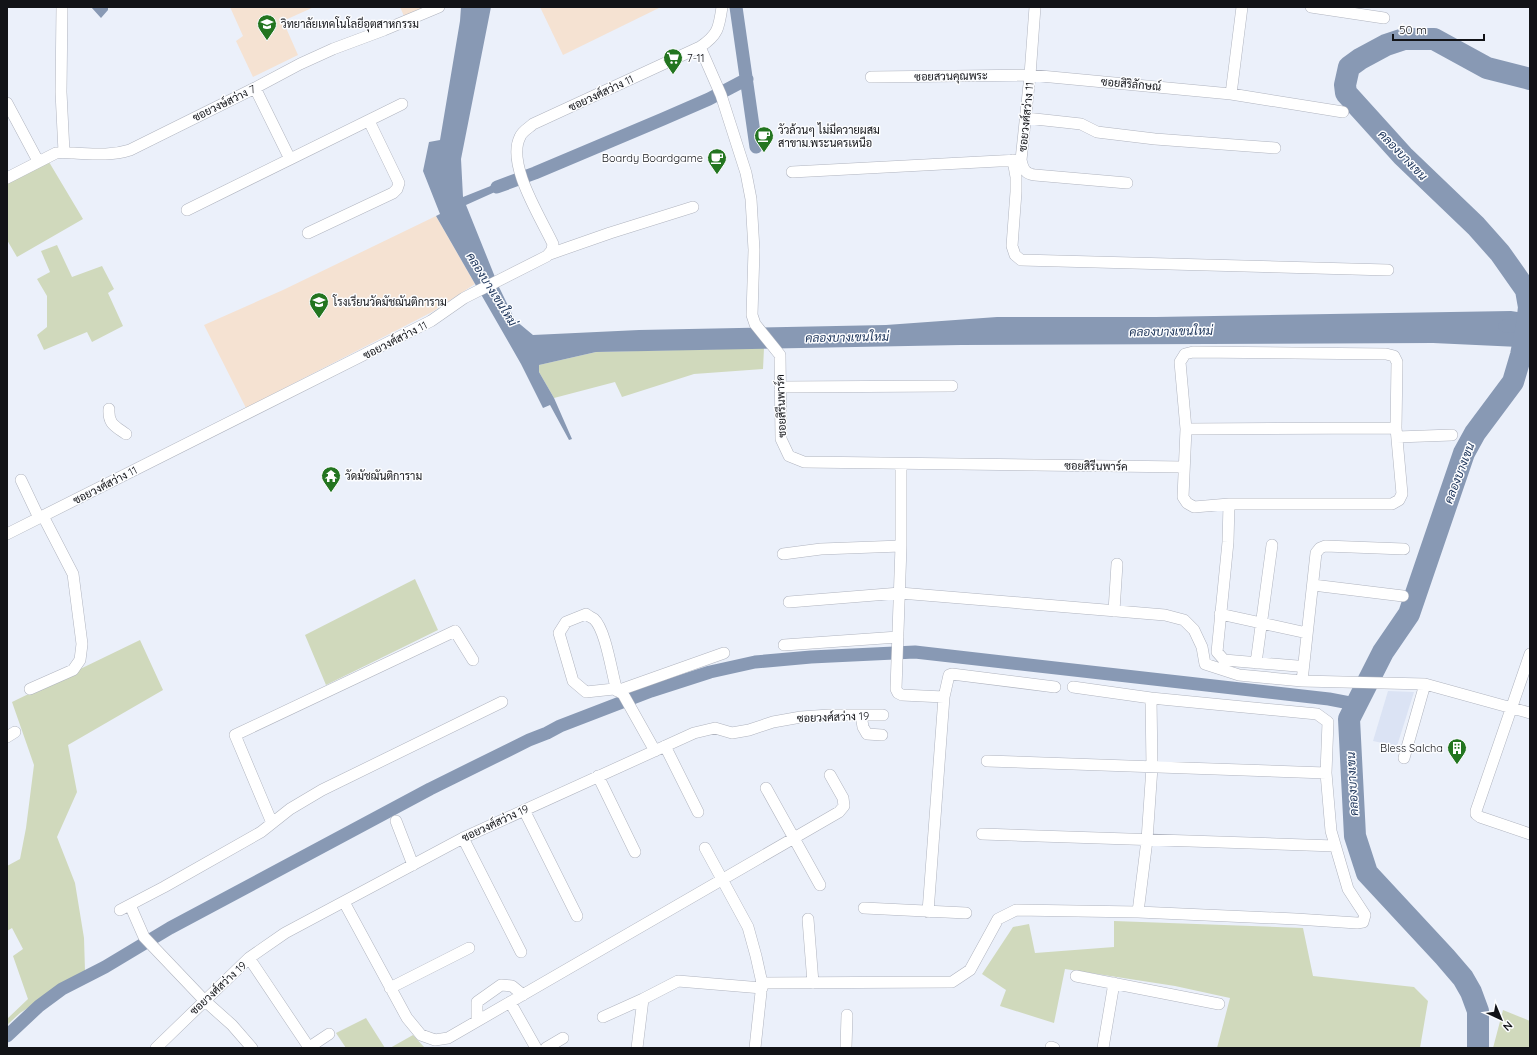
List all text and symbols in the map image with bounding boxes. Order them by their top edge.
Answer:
school or university icon: วิทยาลัยเทคโนโลยีอุตสาหกรรม [256,13,278,41]
place label: วิทยาลัยเทคโนโลยีอุตสาหกรรม [281,16,419,33]
scale bar [1393,16,1484,42]
text: 50 m [1399,22,1427,37]
supermarket icon: 7-11 [662,47,684,75]
place label: 7-11 [687,51,705,65]
street label: ซอยสวนคุณพระ [914,68,988,86]
street label: ซอยวงศ์สว่าง 11 [566,71,636,114]
street label: ซอยสิริลักษณ์ [1100,73,1162,94]
street label: ซอยวงษ์สว่าง 7 [190,81,258,124]
street label: ซอยวงศ์สว่าง 11 [1014,81,1037,153]
place label: วัวล้วนๆ ไม่มีควายผสม สาขาม.พระนครเหนือ [778,122,880,150]
cafe icon: วัวล้วนๆ ไม่มีควายผสม สาขาม.พระนครเหนือ [753,125,775,153]
water label: คลองบางเขน [1375,127,1431,184]
cafe icon: Boardy Boardgame [706,147,728,175]
place label: Boardy Boardgame [602,151,703,165]
water label: คลองบางเขนใหม่ [463,249,521,329]
school or university icon: โรงเรียนวัดมัชฌันติการาม [308,291,330,319]
place label: โรงเรียนวัดมัชฌันติการาม [332,294,447,309]
street label: ซอยวงศ์สว่าง 11 [360,317,429,362]
water label: คลองบางเขนใหม่ [1129,323,1214,339]
water label: คลองบางเขนใหม่ [805,329,890,345]
street label: ซอยสิรีนพาร์ค [772,374,789,438]
water label: คลองบางเขน [1440,440,1478,506]
street label: ซอยสิรีนพาร์ค [1064,457,1128,474]
street label: ซอยวงศ์สว่าง 11 [70,462,139,507]
temple icon: วัดมัชฌันติการาม [320,465,342,493]
place label: วัดมัชฌันติการาม [345,469,422,483]
street label: ซอยวงศ์สว่าง 19 [797,708,869,725]
building icon: Bless Salcha [1446,737,1468,765]
place label: Bless Salcha [1380,741,1443,755]
water label: คลองบางเขน [1343,751,1361,816]
street label: ซอยวงศ์สว่าง 19 [459,800,531,845]
street label: ซอยวงศ์สว่าง 19 [186,957,249,1018]
north arrow [1481,999,1521,1039]
text: N [1500,1018,1516,1034]

